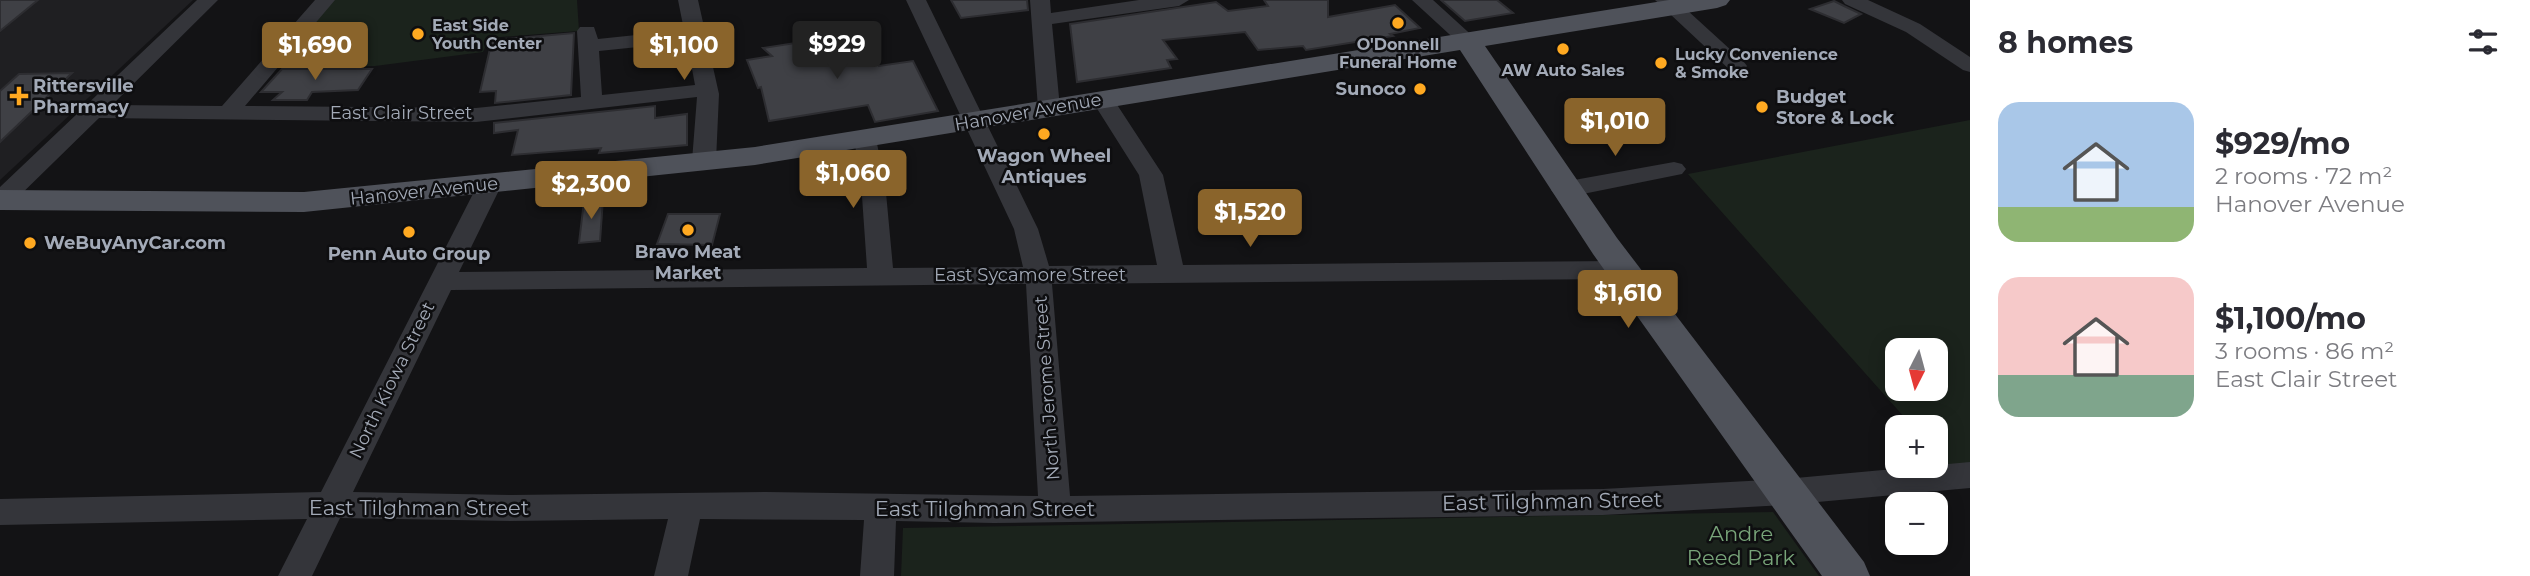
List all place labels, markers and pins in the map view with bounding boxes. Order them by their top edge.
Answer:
marker: O'Donnell Funeral Home [1390,15,1406,31]
place label: East Side Youth Center [431,16,542,53]
pin: $1,690 [258,22,372,82]
pin: $1,100 [627,22,741,82]
pin: $929 [796,22,878,81]
marker: East Side Youth Center [410,26,426,42]
place label: O'Donnell Funeral Home [1339,35,1457,72]
marker: AW Auto Sales [1555,41,1571,57]
place label: Lucky Convenience & Smoke [1675,45,1838,82]
marker: Lucky Convenience & Smoke [1653,55,1669,71]
place label: AW Auto Sales [1500,61,1625,80]
place label: Rittersville Pharmacy [33,75,134,118]
place label: Sunoco [1336,78,1406,100]
marker: Sunoco [1412,81,1428,97]
place label: Budget Store & Lock [1776,86,1894,129]
marker: Rittersville Pharmacy [11,88,27,104]
pin: $1,010 [1558,99,1672,158]
marker: Budget Store & Lock [1754,99,1770,115]
marker: Wagon Wheel Antiques [1036,126,1052,142]
place label: Wagon Wheel Antiques [977,145,1111,188]
pin: $1,060 [796,150,910,210]
pin: $2,300 [534,162,648,221]
pin: $1,520 [1193,190,1307,249]
marker: Bravo Meat Market [680,222,696,238]
marker: Penn Auto Group [401,224,417,240]
place label: WeBuyAnyCar.com [44,232,226,254]
marker: WeBuyAnyCar.com [22,235,38,251]
place label: Bravo Meat Market [635,241,741,284]
place label: Penn Auto Group [328,243,490,265]
pin: $1,610 [1571,270,1685,330]

